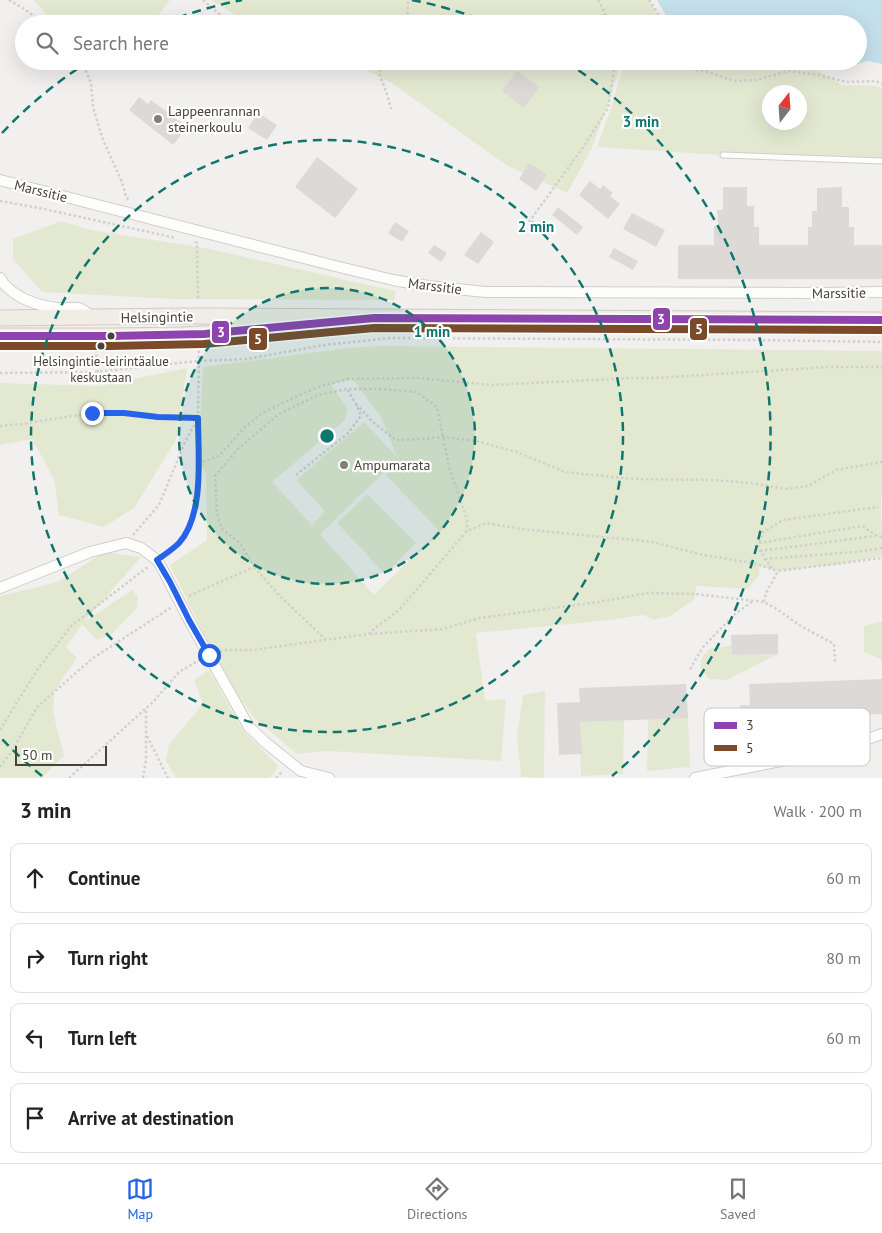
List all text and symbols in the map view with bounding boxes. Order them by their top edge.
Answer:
search box [15,15,867,70]
icon: search [33,29,61,57]
text: Search here [73,31,169,55]
north arrow [762,85,807,130]
place label: Lappeenrannan steinerkoulu [168,102,260,136]
text: 3 min [623,112,659,131]
marker: Lappeenrannan steinerkoulu [152,113,164,125]
street label: Marssitie [13,176,69,206]
text: 2 min [518,217,554,236]
street label: Marssitie [407,274,463,298]
street label: Marssitie [812,284,866,302]
street label: Helsingintie [121,307,193,327]
line badge: 3 [652,307,671,331]
text: 3 [657,310,665,328]
line badge: 5 [689,317,708,341]
line badge: 3 [211,320,230,344]
text: 5 [695,320,703,338]
text: 1 min [414,322,450,341]
text: 3 [217,323,225,341]
line badge: 5 [248,327,268,351]
text: 5 [254,330,262,348]
unlabelled marker [106,331,116,341]
marker: Helsingintie-leirintäalue keskustaan [96,341,106,351]
place label: Helsingintie-leirintäalue keskustaan [33,353,169,386]
route end [81,402,104,425]
centre of rings [318,427,336,445]
place label: Ampumarata [354,456,430,474]
marker: Ampumarata [338,459,350,471]
route start [198,644,221,667]
legend [704,708,870,766]
text: 3 [746,716,754,734]
text: 5 [746,739,754,757]
scale bar [15,743,108,766]
text: 50 m [22,746,52,764]
text: 3 min [20,797,71,824]
text: Walk · 200 m [773,801,862,821]
icon: ahead [21,864,49,892]
text: Continue [68,866,140,890]
text: 60 m [826,868,861,888]
icon: right [21,944,49,972]
text: Turn right [68,946,148,970]
text: 80 m [826,948,861,968]
icon: left [21,1024,49,1052]
text: Turn left [68,1026,137,1050]
text: 60 m [826,1028,861,1048]
icon: arrive [21,1104,49,1132]
text: Arrive at destination [68,1106,234,1130]
tab: Map [126,1175,154,1223]
tab: Directions [407,1175,467,1223]
tab: Saved [720,1175,756,1223]

